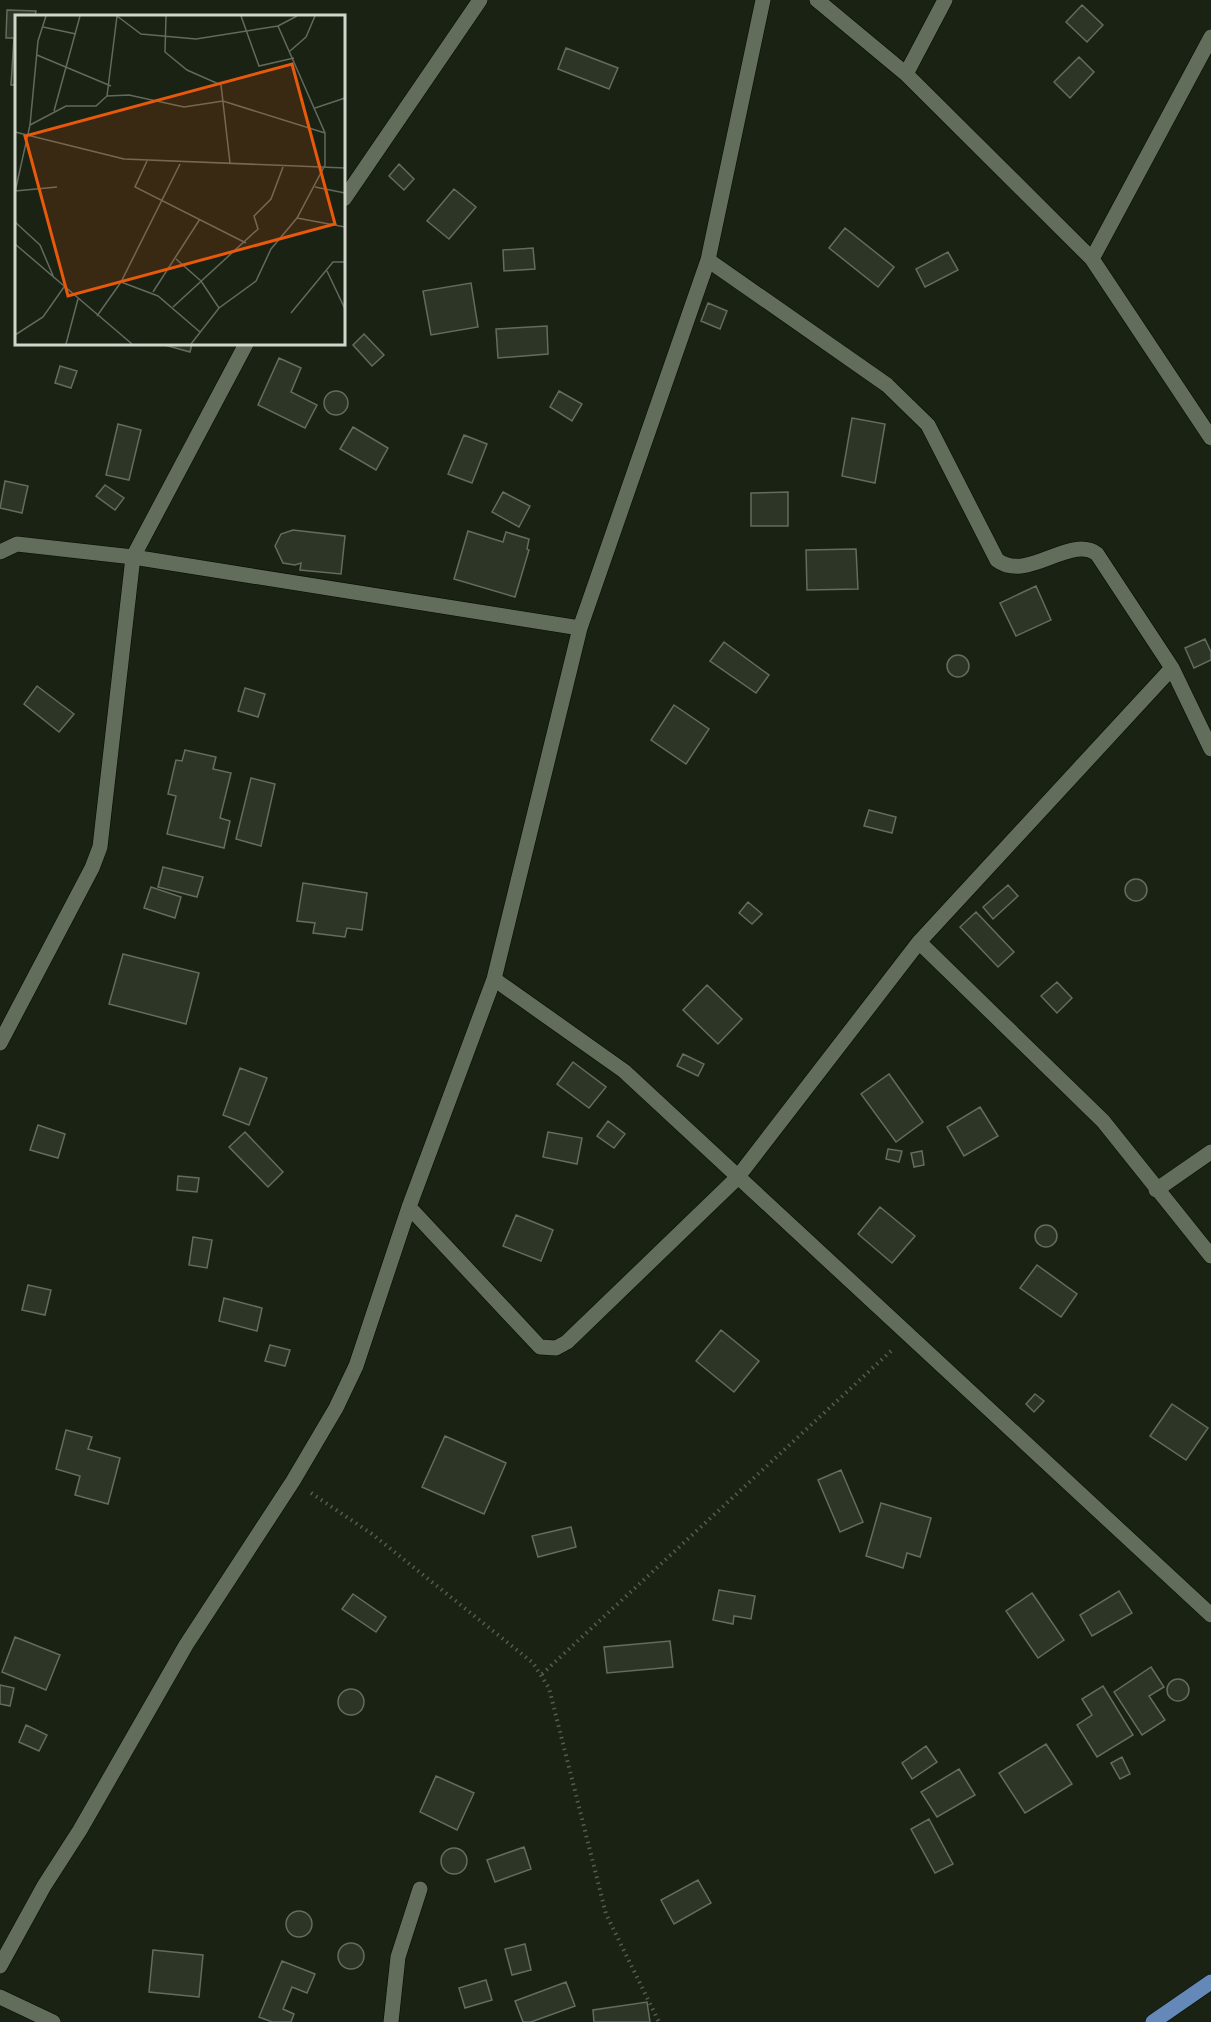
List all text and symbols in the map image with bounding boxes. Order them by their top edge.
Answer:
inset map [15,15,345,345]

